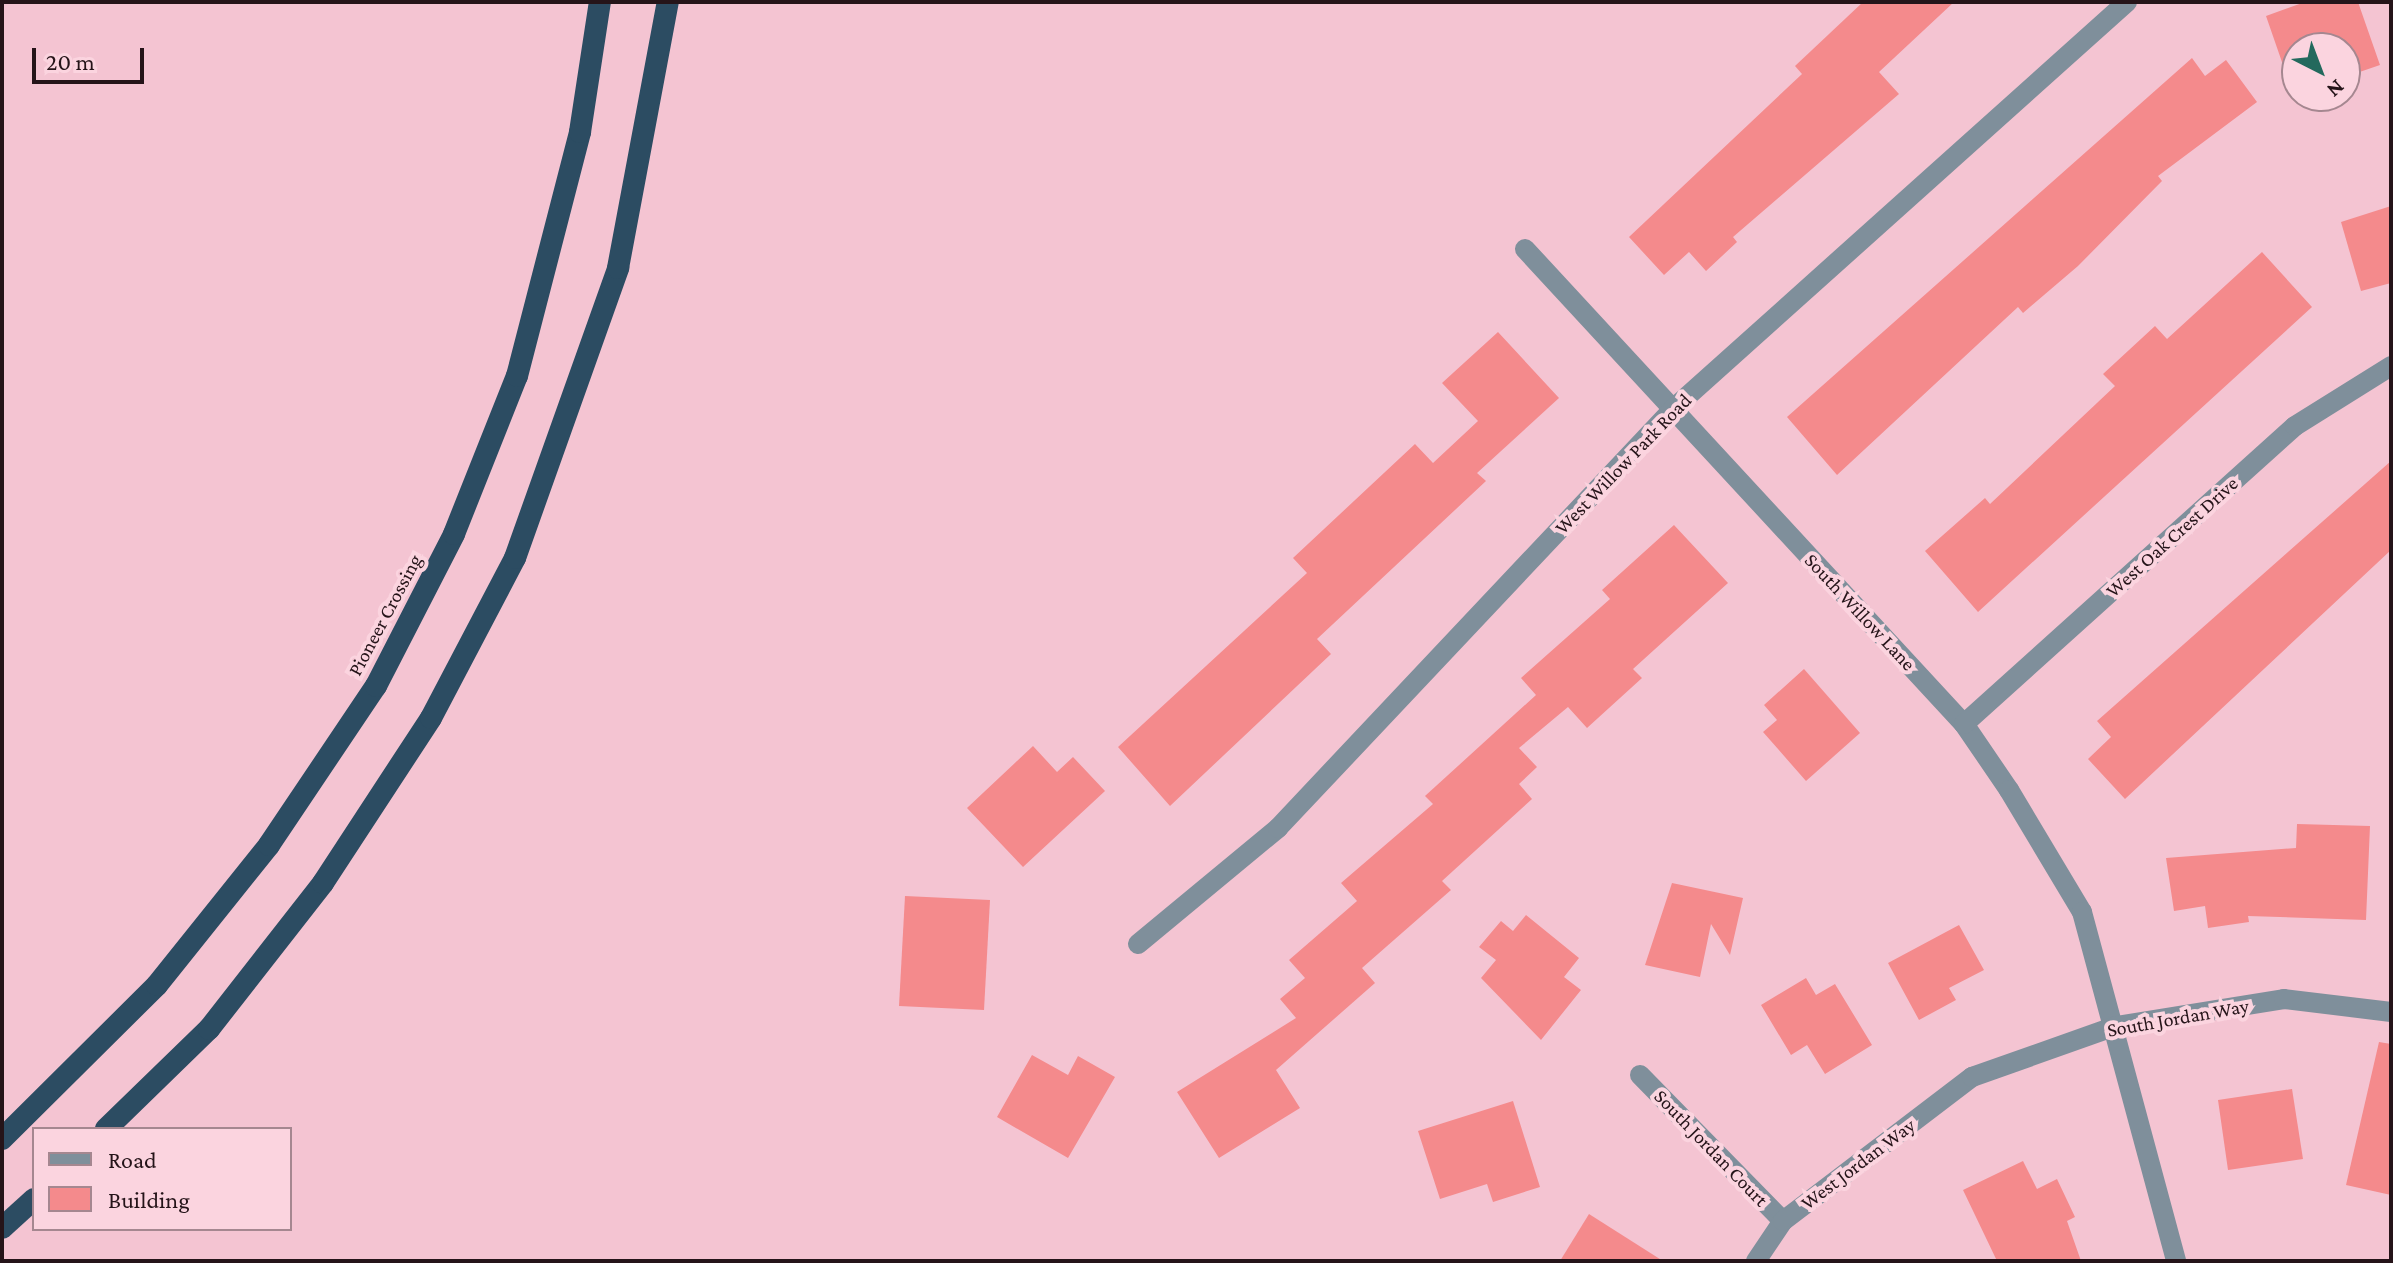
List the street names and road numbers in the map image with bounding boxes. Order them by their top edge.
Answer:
street label: West Willow Park Road [1550,389,1696,539]
street label: West Oak Crest Drive [2101,471,2243,603]
street label: South Willow Lane [1799,548,1921,676]
street label: Pioneer Crossing [343,550,427,680]
street label: South Jordan Way [2105,994,2251,1042]
street label: South Jordan Court [1649,1084,1773,1212]
street label: West Jordan Way [1796,1113,1920,1215]

